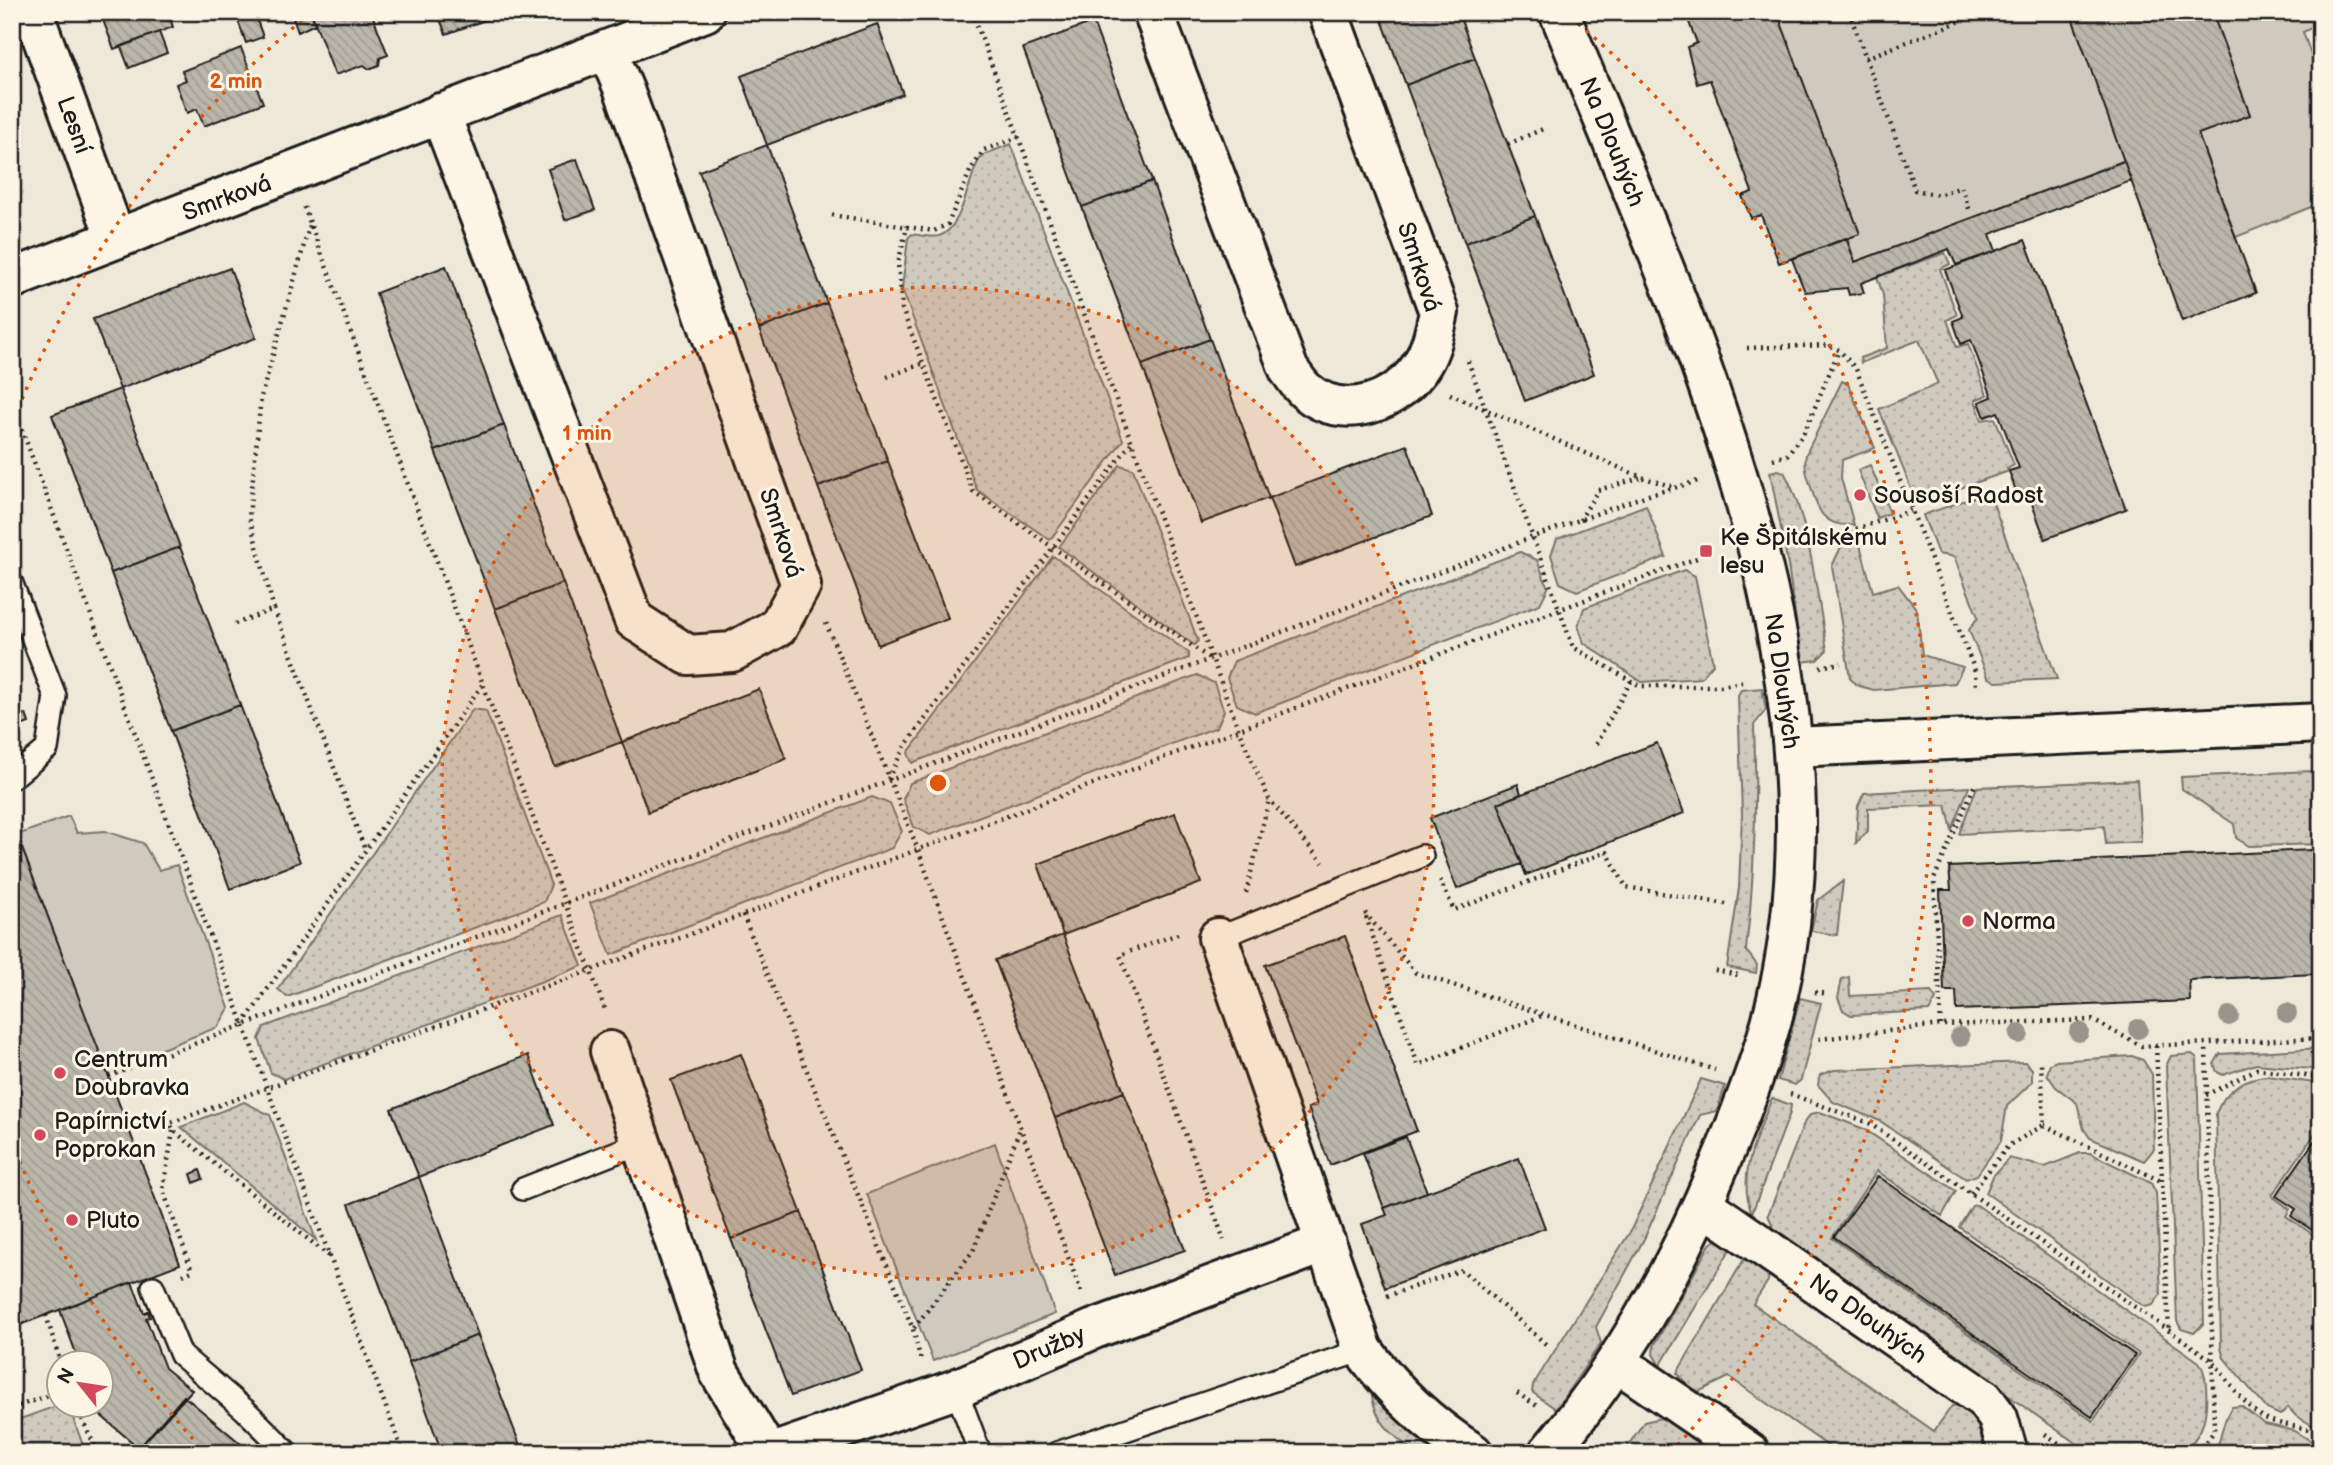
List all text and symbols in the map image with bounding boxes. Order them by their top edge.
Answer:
text: 2 min [209,69,263,94]
street label: Na Dlouhých [1573,73,1651,211]
street label: Lesní [50,93,98,158]
street label: Smrková [178,169,276,227]
street label: Smrková [1391,218,1447,316]
text: 1 min [562,421,612,446]
place label: Sousoší Radost [1874,481,2044,510]
street label: Smrková [753,484,809,582]
marker: Sousoší Radost [1852,487,1868,503]
place label: Ke Špitálskému lesu [1720,523,1887,580]
marker: Ke Špitálskému lesu [1698,543,1714,559]
street label: Na Dlouhých [1758,611,1806,751]
centre of rings [926,771,950,795]
place label: Norma [1982,907,2056,936]
marker: Norma [1960,913,1976,929]
place label: Centrum Doubravka [74,1045,190,1102]
marker: Centrum Doubravka [52,1065,68,1081]
place label: Papírnictví Poprokan [54,1107,167,1164]
marker: Papírnictví Poprokan [32,1127,48,1143]
place label: Pluto [86,1206,140,1235]
marker: Pluto [64,1212,80,1228]
street label: Na Dlouhých [1804,1268,1932,1370]
street label: Družby [1009,1320,1090,1376]
north arrow [46,1350,116,1420]
text: N [53,1364,80,1388]

